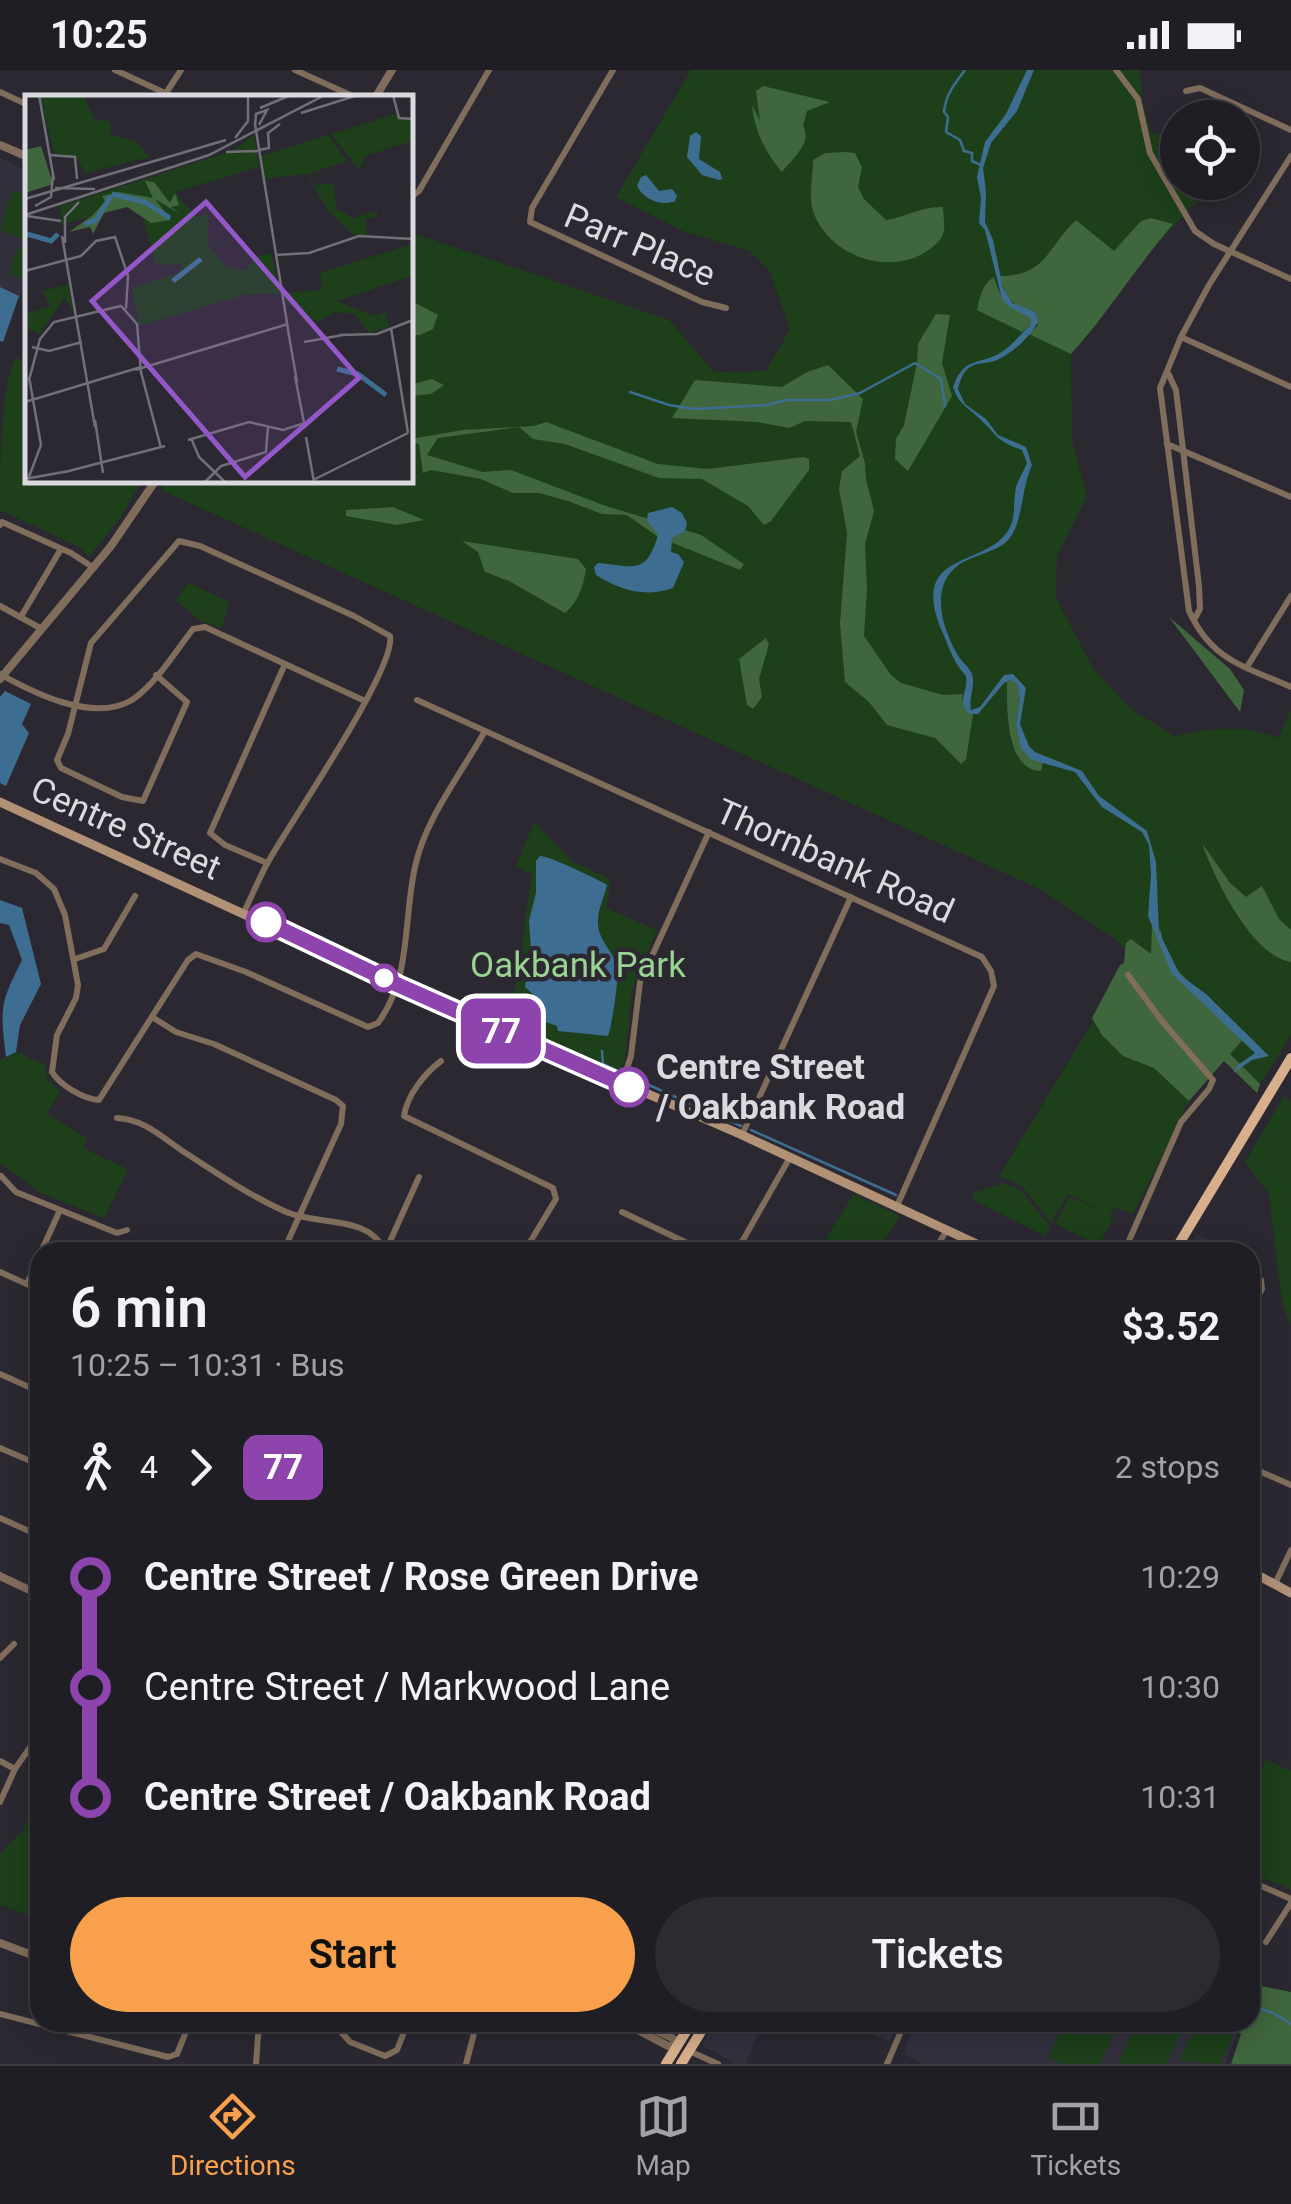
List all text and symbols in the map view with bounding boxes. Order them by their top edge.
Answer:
text: 10:25 [50,13,148,57]
inset map [25,95,412,482]
map controls [1160,100,1260,200]
button: locate [1160,100,1260,200]
street label: Parr Place [558,195,721,296]
street label: Centre Street [25,768,227,889]
street label: Thornbank Road [709,791,960,932]
unlabelled marker [247,903,285,941]
park label: Oakbank Park [470,945,686,986]
unlabelled marker [371,965,397,991]
line badge: 77 [456,998,546,1064]
text: 77 [481,1011,521,1052]
place label: Centre Street / Oakbank Road [655,1047,905,1128]
marker: Centre Street / Oakbank Road [610,1068,648,1106]
text: 6 min [70,1276,208,1340]
text: $3.52 [1122,1305,1220,1349]
text: 10:25 – 10:31 · Bus [70,1346,345,1384]
icon: walk [70,1440,125,1495]
icon: forward [173,1440,228,1495]
text: 77 [263,1447,303,1488]
text: 4 [140,1448,158,1486]
text: 2 stops [1115,1448,1220,1486]
text: Centre Street / Rose Green Drive [144,1555,699,1599]
text: 10:29 [1140,1558,1220,1596]
text: Centre Street / Markwood Lane [144,1665,670,1709]
text: 10:30 [1140,1668,1220,1706]
text: Centre Street / Oakbank Road [144,1775,651,1819]
text: 10:31 [1140,1778,1220,1816]
button: Start [70,1897,635,2012]
button: Tickets [655,1897,1220,2012]
tab: Directions [170,2089,296,2182]
tab: Map [635,2089,691,2182]
tab: Tickets [1031,2089,1121,2182]

